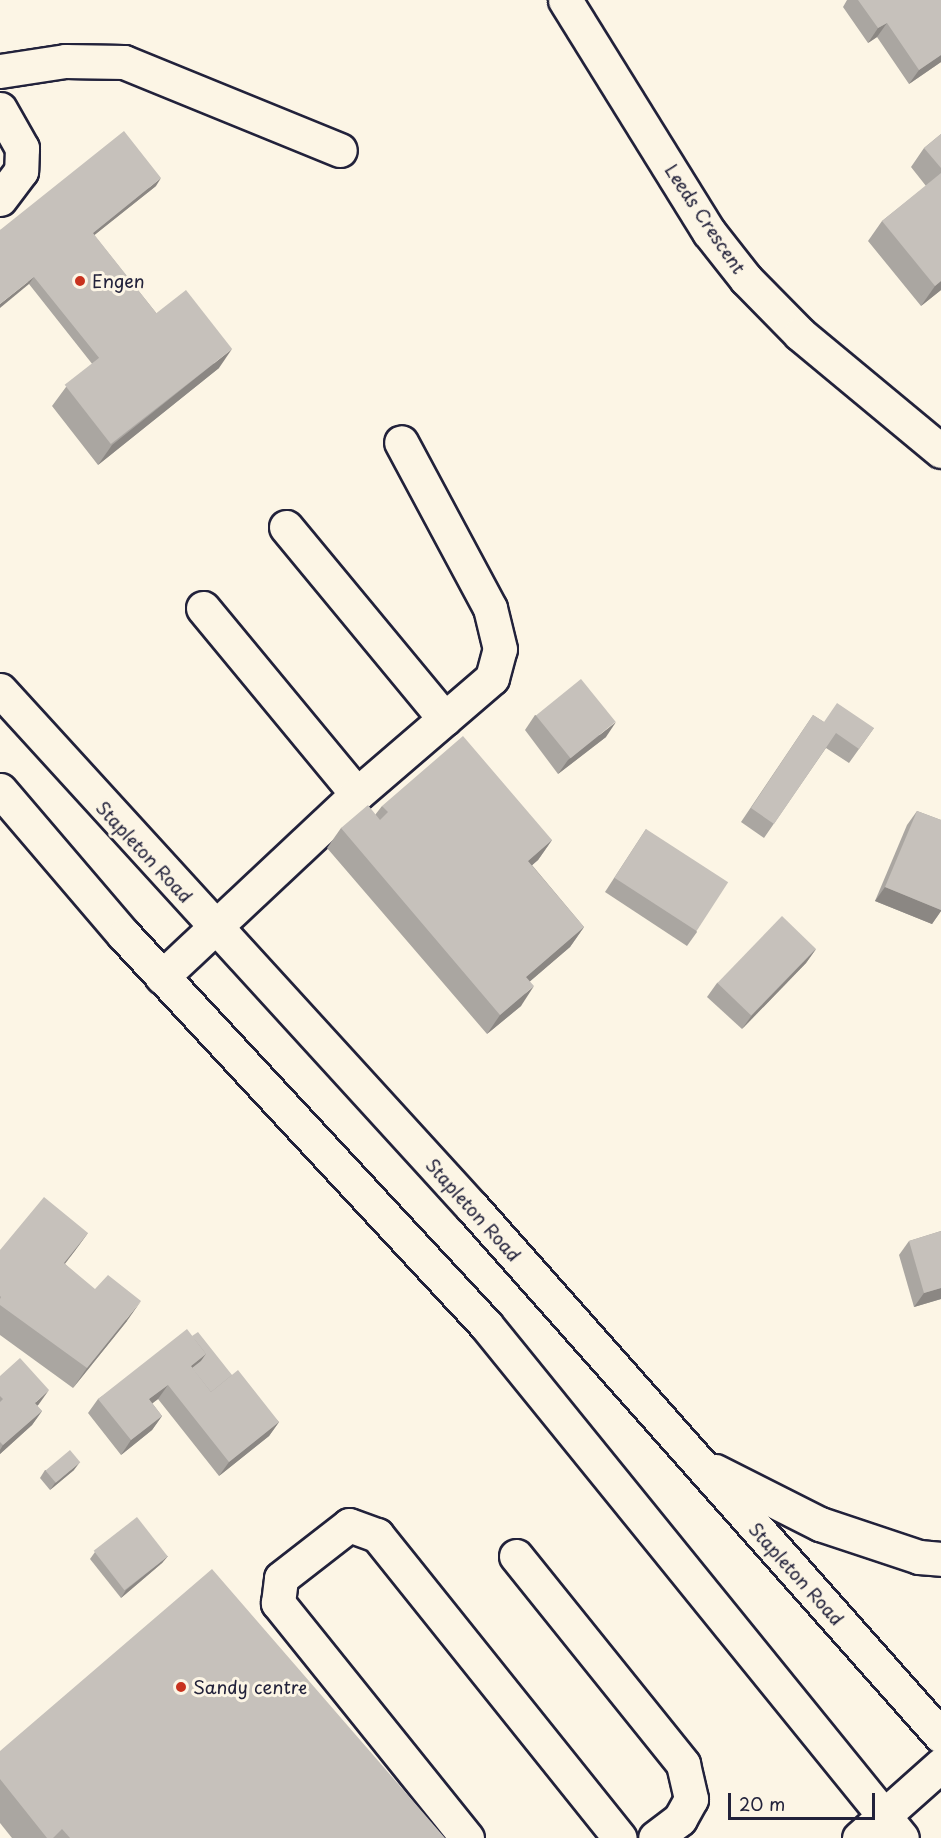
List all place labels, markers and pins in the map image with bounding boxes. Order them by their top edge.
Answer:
place label: Engen [92,270,145,292]
marker: Engen [73,274,87,288]
place label: Sandy centre [193,1676,309,1698]
marker: Sandy centre [174,1680,188,1694]

